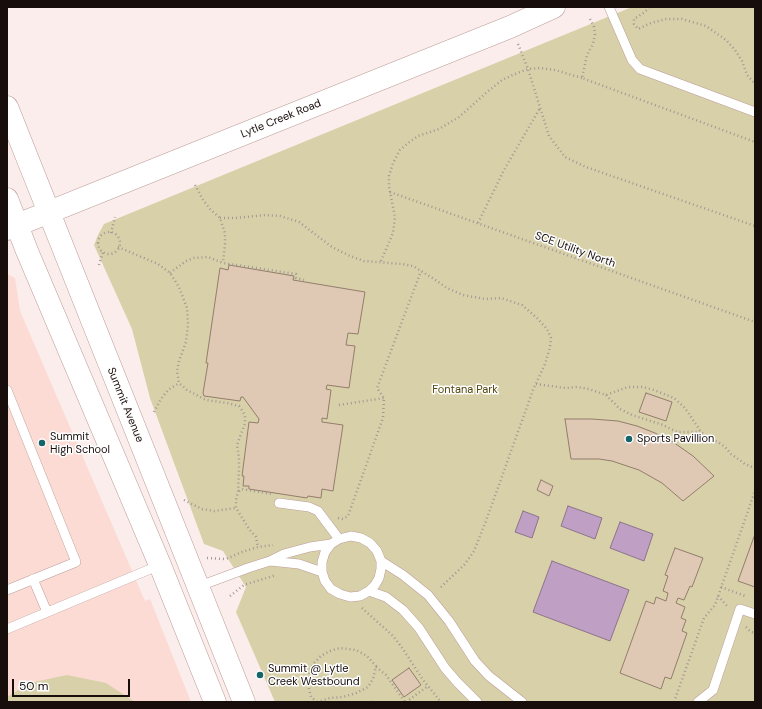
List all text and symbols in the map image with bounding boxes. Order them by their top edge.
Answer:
street label: Lytle Creek Road [239,97,323,141]
street label: SCE Utility North [533,229,617,271]
street label: Summit Avenue [104,366,146,444]
park label: Fontana Park [432,383,498,397]
place label: Summit High School [50,430,110,456]
place label: Sports Pavillion [637,432,714,446]
marker: Sports Pavillion [624,434,634,444]
marker: Summit High School [37,438,47,448]
place label: Summit @ Lytle Creek Westbound [268,662,360,688]
marker: Summit @ Lytle Creek Westbound [255,670,265,680]
scale bar [14,671,132,697]
text: 50 m [19,678,48,694]

